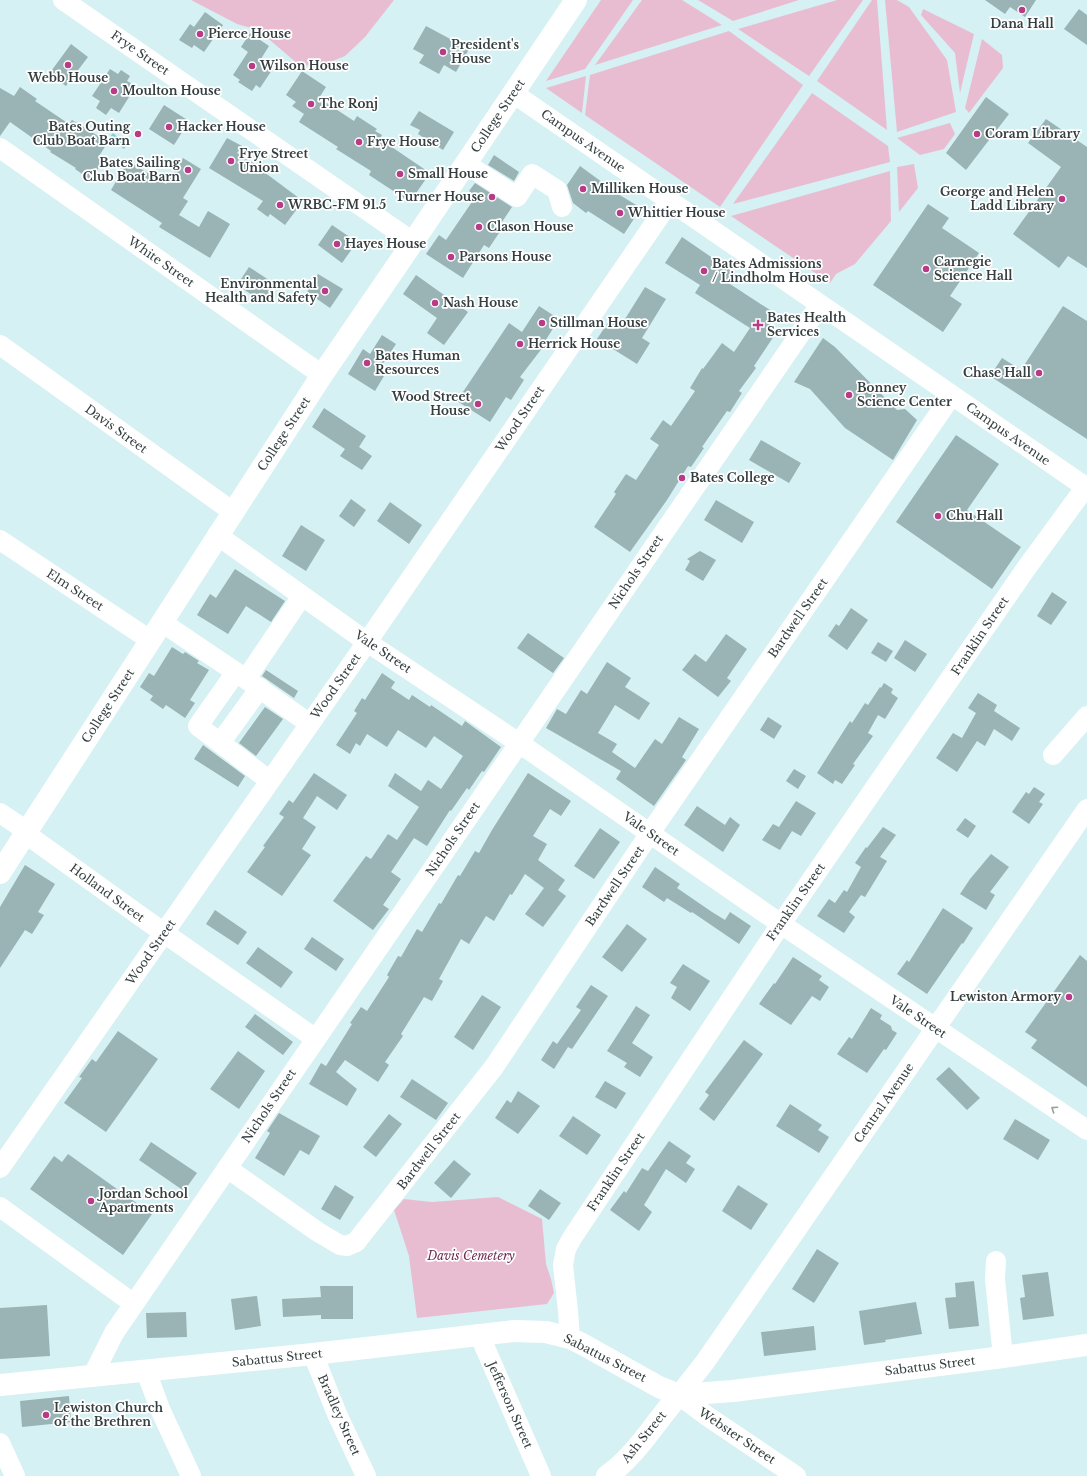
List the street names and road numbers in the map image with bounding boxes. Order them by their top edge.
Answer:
street label: Frye Street [108,27,173,78]
street label: College Street [467,76,528,155]
street label: Campus Avenue [538,106,628,175]
street label: White Street [124,233,198,290]
street label: Wood Street [491,382,547,455]
street label: College Street [254,393,313,474]
street label: Campus Avenue [963,399,1053,468]
street label: Davis Street [82,401,151,456]
street label: Nichols Street [605,531,666,612]
street label: Elm Street [44,566,107,614]
street label: Bardwell Street [765,575,831,660]
street label: Franklin Street [948,593,1012,678]
street label: Vale Street [351,627,415,676]
street label: Wood Street [307,650,364,722]
street label: College Street [78,665,137,746]
street label: Nichols Street [422,798,483,879]
street label: Vale Street [619,808,683,859]
street label: Bardwell Street [582,842,647,929]
street label: Franklin Street [763,859,828,944]
street label: Holland Street [67,860,148,925]
street label: Wood Street [122,916,179,988]
street label: Vale Street [886,992,950,1041]
street label: Central Avenue [850,1060,917,1146]
street label: Nichols Street [238,1065,299,1146]
street label: Bardwell Street [394,1109,464,1192]
street label: Franklin Street [584,1129,648,1214]
street label: Sabattus Street [561,1330,650,1385]
street label: Sabattus Street [231,1345,323,1370]
street label: Sabattus Street [884,1352,976,1378]
street label: Jefferson Street [484,1357,537,1451]
street label: Bradley Street [315,1372,364,1458]
street label: Webster Street [695,1404,779,1467]
street label: Ash Street [617,1407,669,1466]

